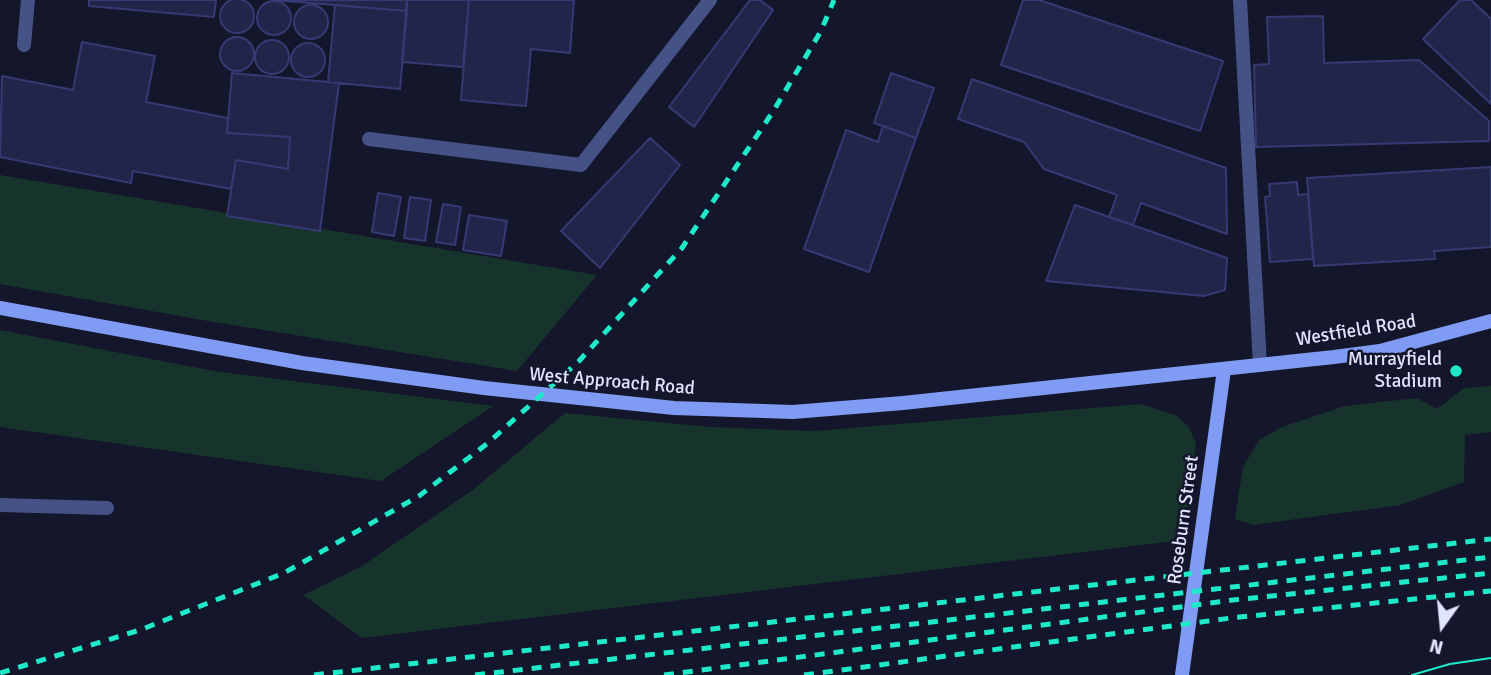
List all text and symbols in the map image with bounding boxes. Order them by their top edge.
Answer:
street label: Westfield Road [1294,310,1418,352]
place label: Murrayfield Stadium [1348,349,1442,393]
street label: West Approach Road [528,363,696,401]
marker: Murrayfield Stadium [1448,363,1464,379]
street label: Roseburn Street [1164,454,1204,586]
north arrow [1407,591,1477,661]
text: N [1427,633,1446,660]

